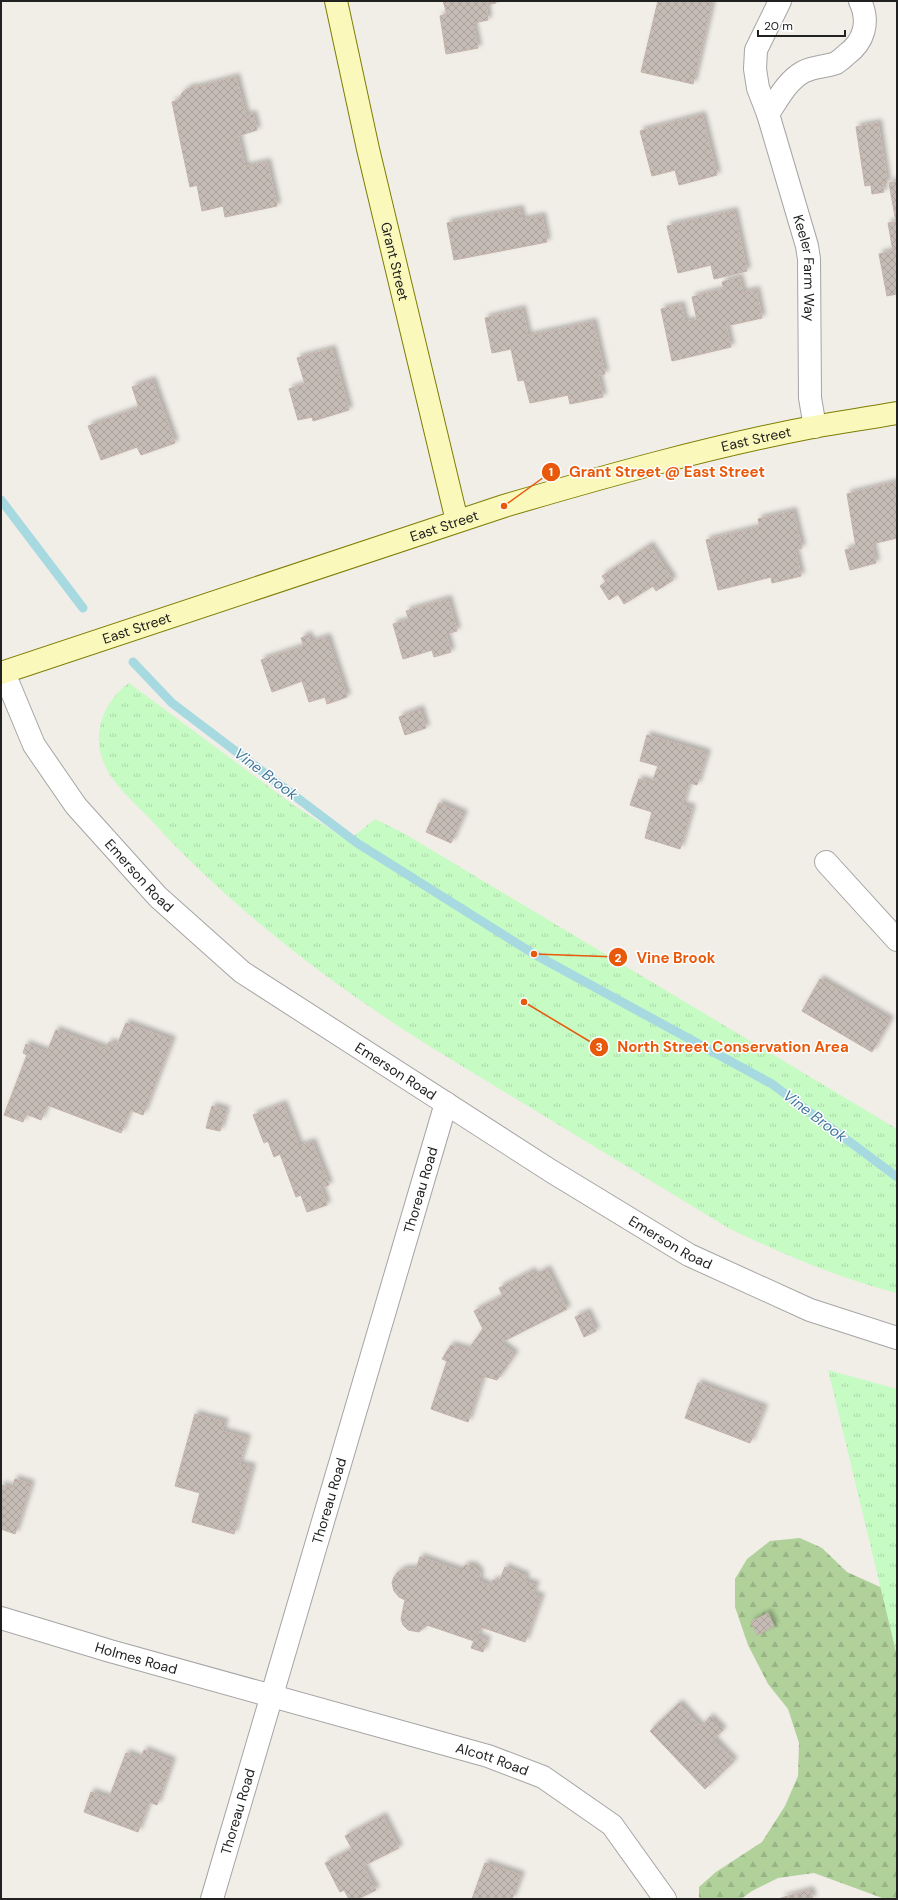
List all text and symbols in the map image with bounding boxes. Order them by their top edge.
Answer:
scale bar [758,12,845,38]
text: 20 m [764,18,793,34]
street label: Keeler Farm Way [789,213,818,322]
street label: Grant Street [377,220,413,303]
street label: East Street [719,423,793,456]
callout: Grant Street @ East Street [541,459,773,486]
text: Grant Street @ East Street [569,462,765,482]
text: 1 [549,464,553,480]
street label: East Street [408,506,481,546]
street label: East Street [100,608,173,648]
water label: Vine Brook [230,743,302,805]
street label: Emerson Road [101,835,177,916]
callout: Vine Brook [608,944,723,971]
text: Vine Brook [636,948,716,968]
text: 2 [615,950,622,966]
callout: North Street Conservation Area [589,1034,856,1061]
text: North Street Conservation Area [617,1037,849,1057]
street label: Emerson Road [352,1038,440,1104]
text: 3 [595,1039,603,1055]
water label: Vine Brook [779,1085,851,1147]
street label: Thoreau Road [399,1145,442,1235]
street label: Emerson Road [625,1211,715,1273]
street label: Thoreau Road [308,1456,350,1546]
street label: Holmes Road [93,1638,179,1678]
street label: Alcott Road [454,1738,531,1780]
street label: Thoreau Road [216,1766,259,1857]

